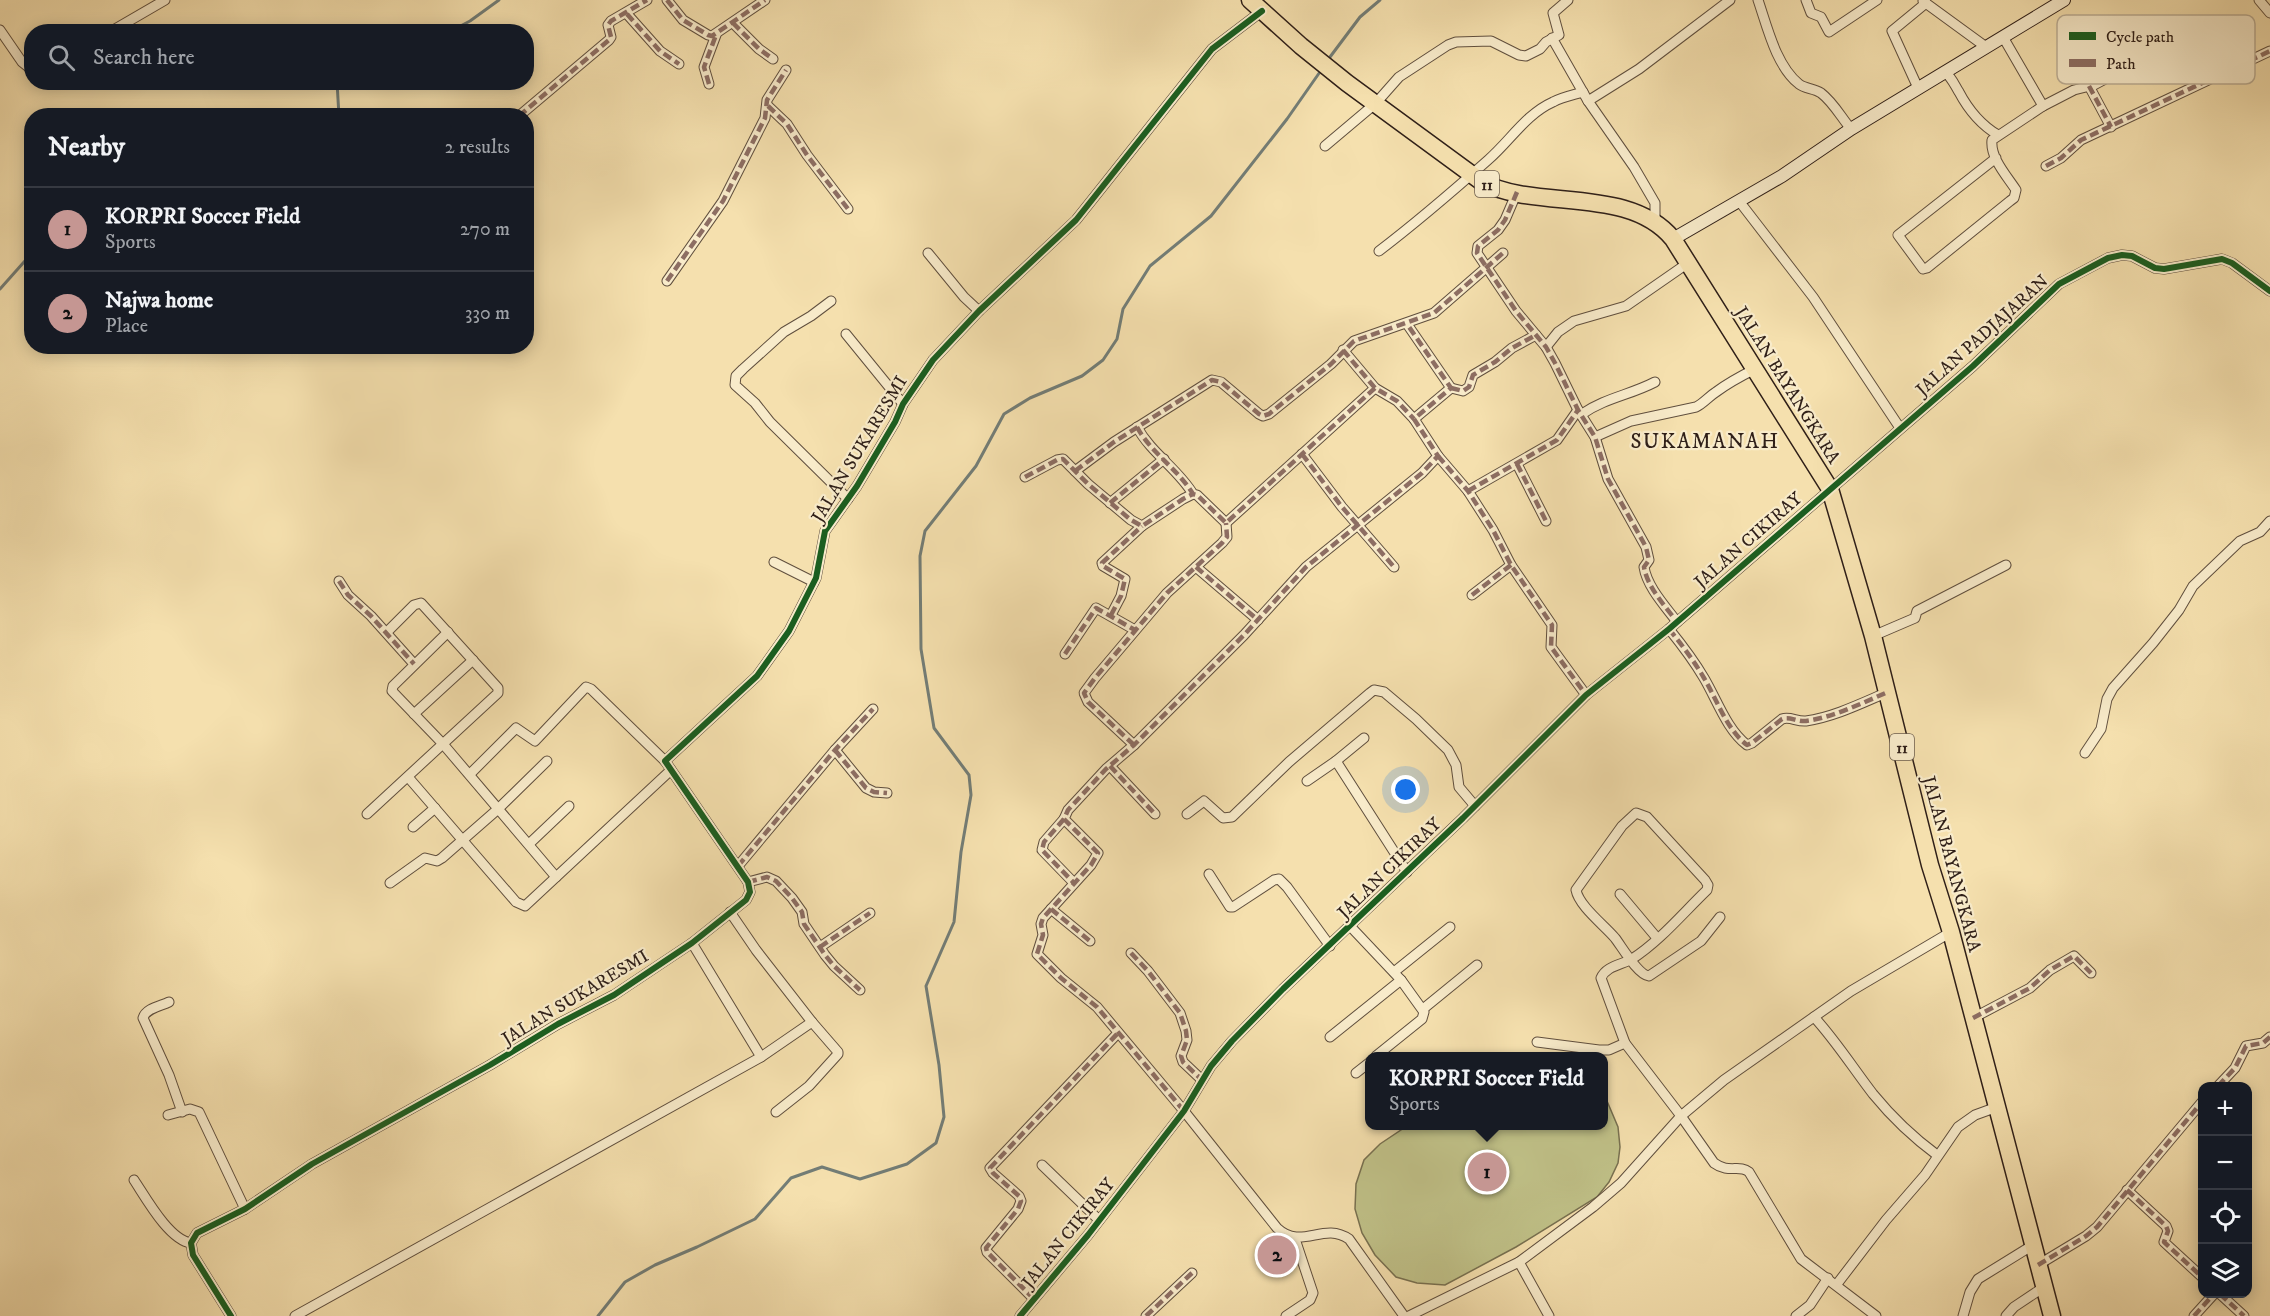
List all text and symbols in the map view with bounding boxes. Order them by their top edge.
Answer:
legend [2057,15,2255,84]
search box [24,24,534,90]
text: Cycle path [2106,27,2175,47]
icon: search [45,41,78,74]
text: Search here [93,44,195,71]
text: Path [2106,54,2136,74]
text: Nearby [48,131,125,164]
text: 2 results [445,135,510,160]
road number: 11 [1475,171,1499,197]
text: KORPRI Soccer Field [105,203,300,230]
text: 1 [64,217,71,242]
text: 270 m [460,217,510,242]
text: Sports [105,230,156,255]
street label: JALAN PADJAJARAN [1910,270,2054,402]
text: Najwa home [105,287,213,314]
text: 2 [63,301,72,326]
text: 330 m [465,301,510,326]
street label: JALAN BAYANGKARA [1729,301,1845,469]
text: Place [105,314,148,339]
street label: JALAN SUKARESMI [806,372,912,529]
district label: SUKAMANAH [1630,429,1780,455]
street label: JALAN CIKIRAY [1689,488,1808,595]
road number: 11 [1890,734,1914,760]
street label: JALAN BAYANGKARA [1916,772,1985,955]
your location [1391,775,1420,804]
street label: JALAN CIKIRAY [1332,813,1447,925]
street label: JALAN SUKARESMI [496,945,653,1051]
popup [1365,1052,1608,1130]
text: KORPRI Soccer Field [1389,1065,1584,1092]
map controls [2198,1082,2252,1298]
button: + [2198,1082,2252,1136]
text: Sports [1389,1092,1440,1117]
button: − [2198,1136,2252,1190]
pin: 1 [1468,1150,1506,1194]
street label: JALAN CIKIRAY [1016,1173,1120,1295]
button: locate [2198,1190,2252,1244]
pin: 2 [1258,1232,1296,1278]
button: layers [2198,1244,2252,1298]

